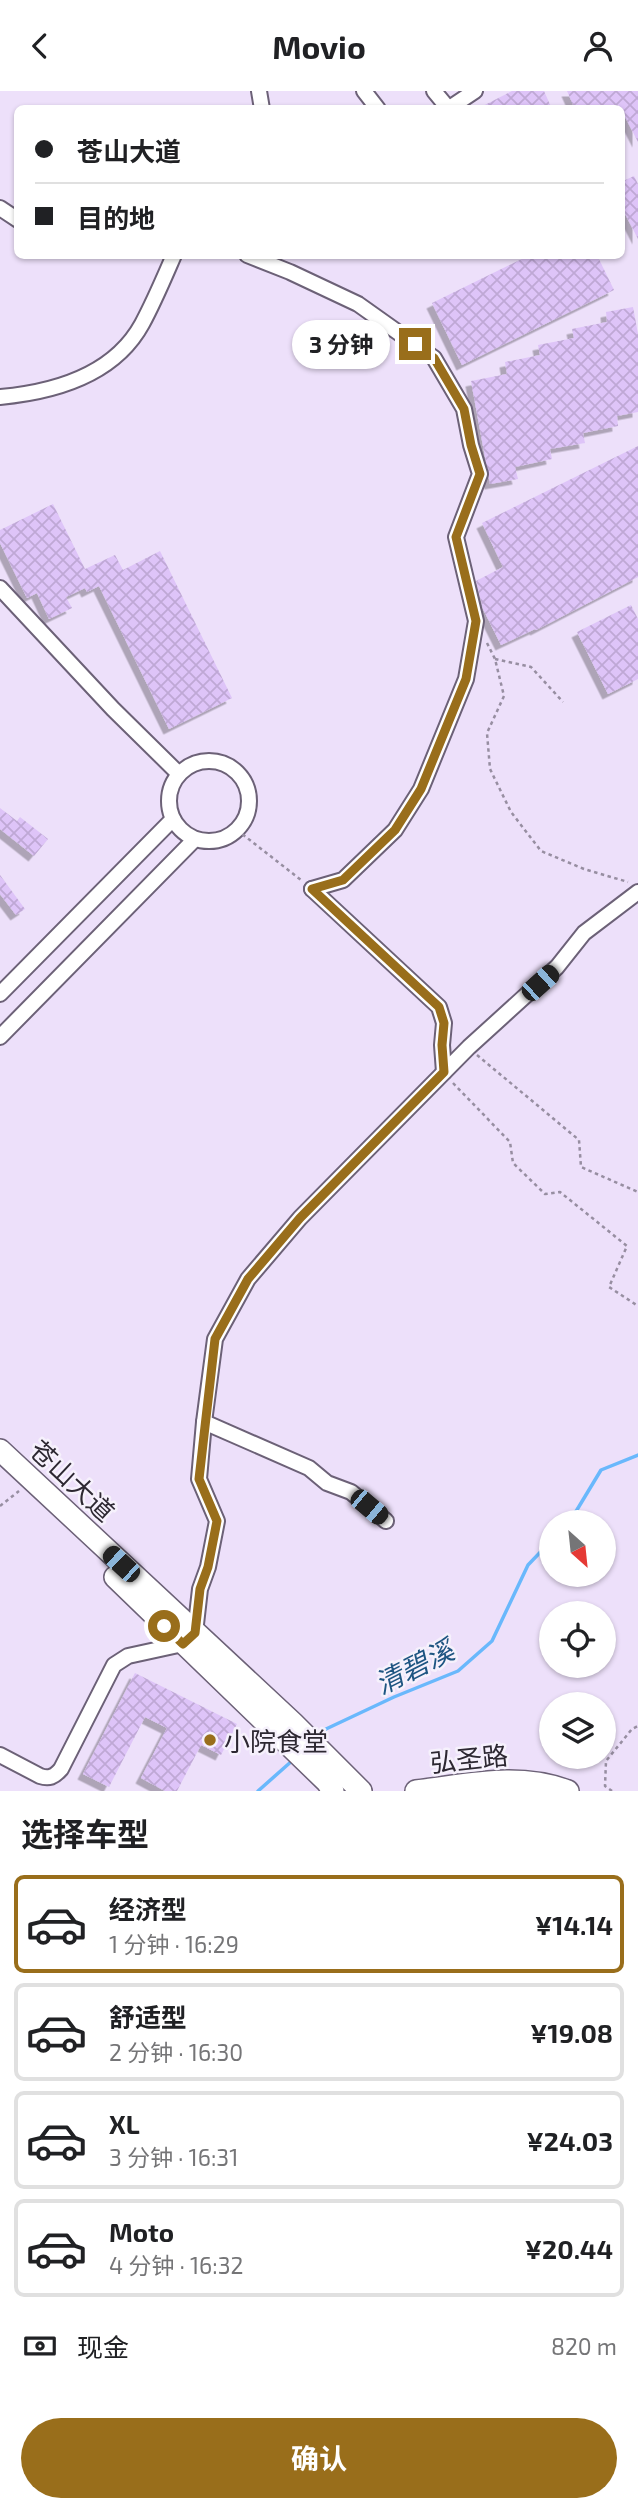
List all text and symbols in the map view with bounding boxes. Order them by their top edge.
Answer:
icon: back [21,27,59,65]
text: Movio [272,27,366,65]
icon: person [579,27,617,65]
text: 苍山大道 [77,135,181,166]
text: 目的地 [77,202,155,233]
callout: 3 分钟 [292,320,390,369]
route end [399,328,431,360]
text: 3 分钟 [309,330,373,358]
car [518,961,563,1005]
street label: 苍山大道 [24,1433,122,1527]
car [347,1485,392,1529]
north arrow [539,1510,616,1587]
map controls [539,1510,616,1769]
car [99,1542,144,1586]
button: locate [539,1601,616,1678]
route start [148,1610,180,1642]
water label: 清碧溪 [369,1630,462,1700]
button: layers [539,1692,616,1769]
place label: 小院食堂 [224,1725,328,1756]
marker: 小院食堂 [202,1732,218,1748]
street label: 弘圣路 [429,1739,509,1777]
text: 选择车型 [21,1814,149,1852]
icon: car [25,1893,88,1956]
text: 经济型 [109,1893,187,1924]
text: ¥14.14 [535,1909,613,1940]
text: 1 分钟 · 16:29 [109,1930,239,1958]
icon: car [25,2001,88,2064]
text: 舒适型 [109,2001,187,2032]
text: ¥19.08 [530,2017,613,2048]
text: 2 分钟 · 16:30 [109,2038,243,2066]
text: XL [109,2108,140,2139]
icon: car [25,2109,88,2172]
text: ¥24.03 [527,2125,613,2156]
text: 3 分钟 · 16:31 [109,2143,238,2171]
text: Moto [109,2216,174,2247]
icon: car [25,2217,88,2280]
text: ¥20.44 [525,2233,613,2264]
text: 4 分钟 · 16:32 [109,2251,243,2279]
icon: cash [21,2327,59,2365]
text: 现金 [77,2331,129,2362]
text: 820 m [551,2332,617,2360]
button: 确认 [21,2418,617,2498]

